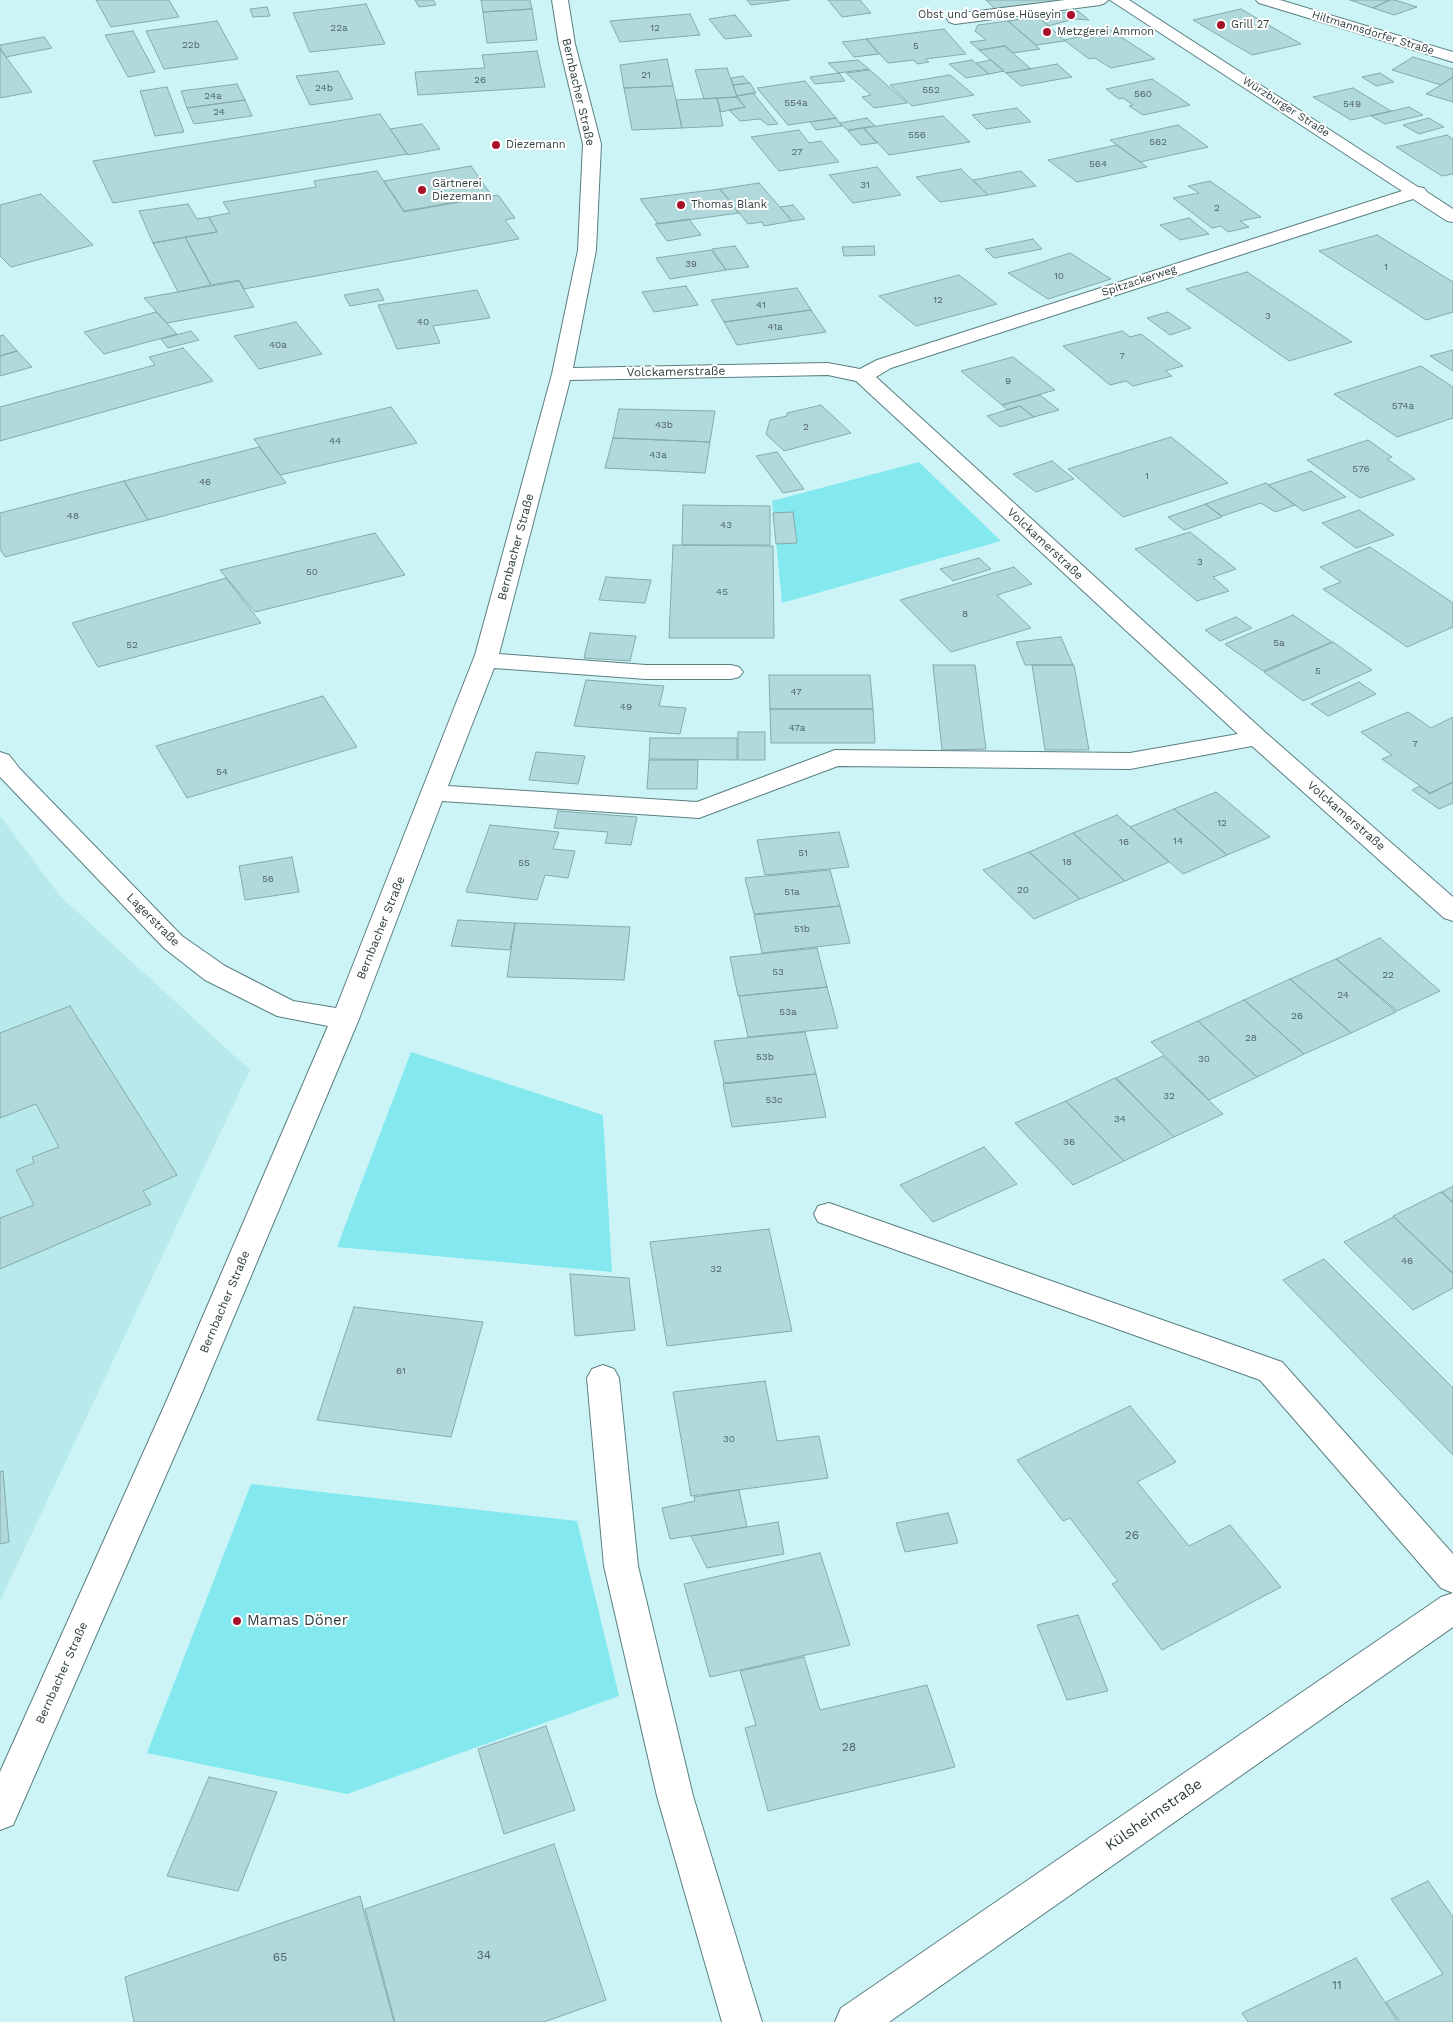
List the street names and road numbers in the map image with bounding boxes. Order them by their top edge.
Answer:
street label: Hiltmannsdorfer Straße [1310,8,1436,58]
street label: Bernbacher Straße [559,37,597,147]
street label: Würzburger Straße [1240,74,1332,140]
street label: Spitzackerweg [1100,263,1178,299]
street label: Volckamerstraße [627,364,725,380]
street label: Bernbacher Straße [495,492,537,602]
street label: Volckamerstraße [1004,505,1086,583]
street label: Volckamerstraße [1304,778,1388,854]
street label: Bernbacher Straße [354,874,408,982]
street label: Lagerstraße [123,890,183,950]
street label: Bernbacher Straße [197,1249,253,1355]
street label: Bernbacher Straße [33,1620,91,1726]
street label: Külsheimstraße [1102,1775,1206,1855]

